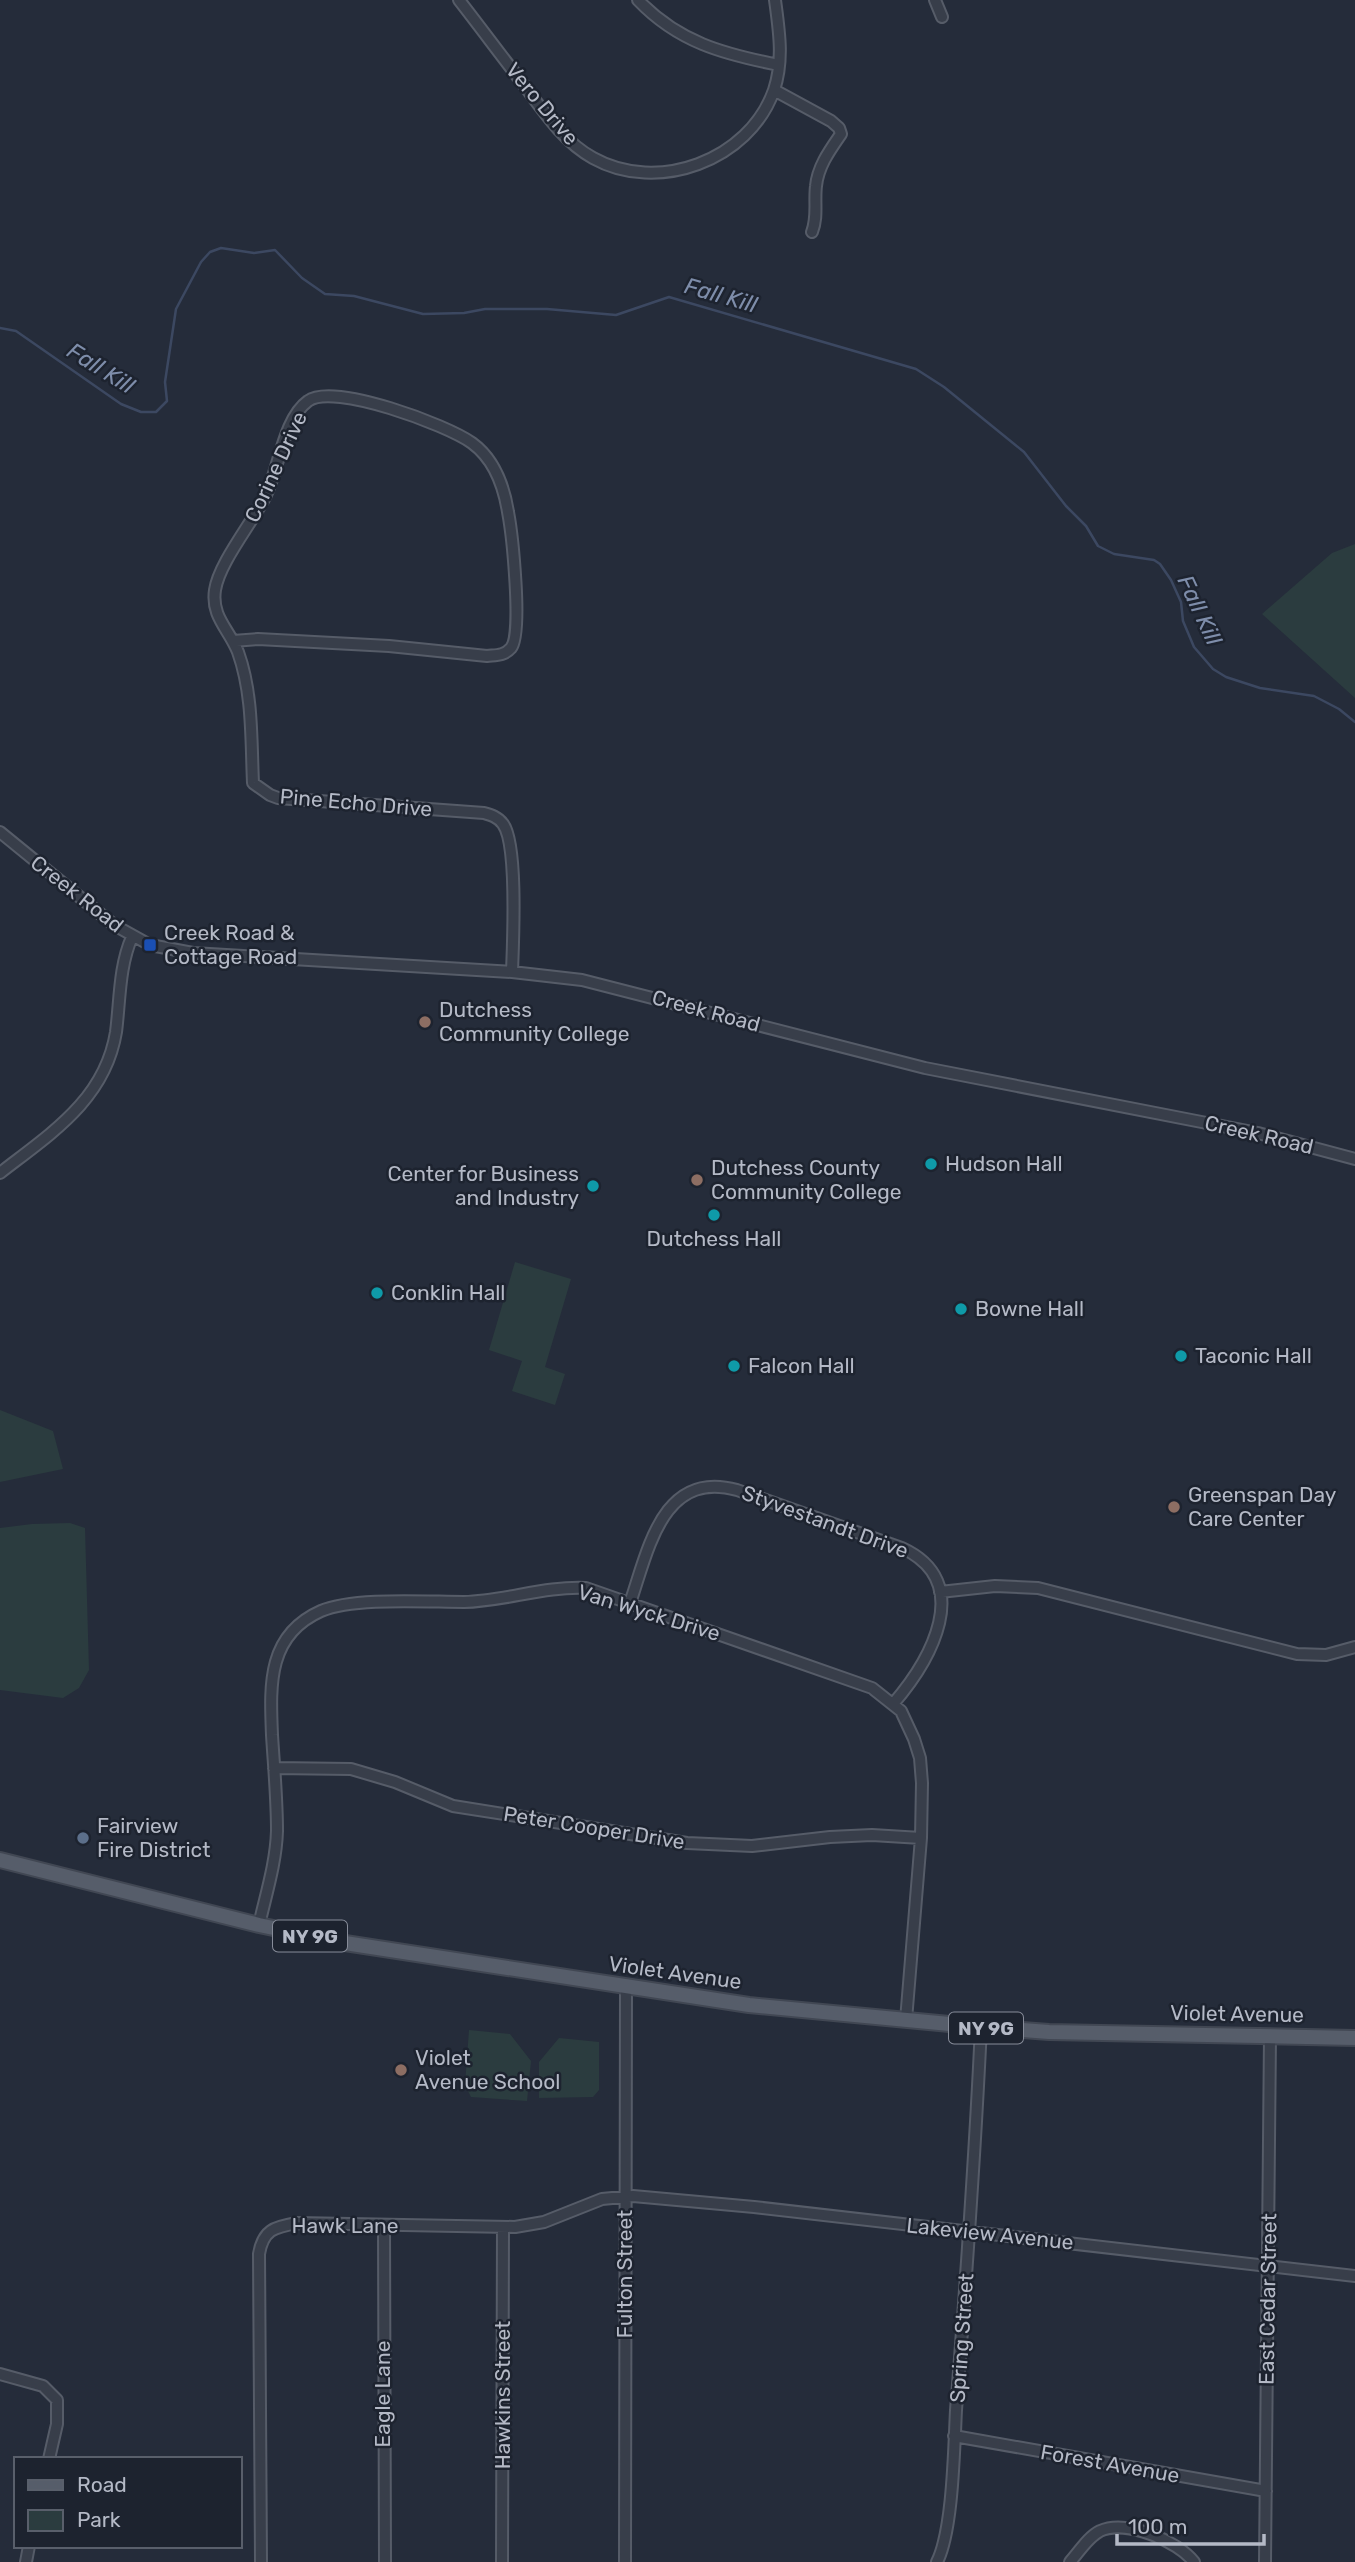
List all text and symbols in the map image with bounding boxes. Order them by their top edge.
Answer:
street label: Vero Drive [501,57,584,150]
water label: Fall Kill [681,271,761,319]
water label: Fall Kill [62,336,140,400]
street label: Corine Drive [239,407,312,526]
water label: Fall Kill [1172,570,1229,650]
street label: Pine Echo Drive [279,783,433,822]
street label: Creek Road [26,850,129,938]
place label: Creek Road & Cottage Road [164,920,297,969]
marker: Creek Road & Cottage Road [142,937,158,953]
street label: Creek Road [649,984,763,1037]
place label: Dutchess Community College [439,997,630,1046]
marker: Dutchess Community College [417,1014,433,1030]
street label: Creek Road [1202,1110,1316,1159]
place label: Hudson Hall [945,1151,1063,1176]
place label: Dutchess County Community College [711,1155,902,1204]
marker: Hudson Hall [923,1156,939,1172]
place label: Center for Business and Industry [388,1161,579,1210]
marker: Dutchess County Community College [689,1172,705,1188]
marker: Center for Business and Industry [585,1178,601,1194]
marker: Dutchess Hall [706,1207,722,1223]
place label: Dutchess Hall [647,1226,781,1251]
place label: Conklin Hall [391,1280,505,1305]
marker: Conklin Hall [369,1285,385,1301]
place label: Bowne Hall [975,1296,1084,1321]
marker: Bowne Hall [953,1301,969,1317]
place label: Taconic Hall [1195,1343,1312,1368]
marker: Taconic Hall [1173,1348,1189,1364]
place label: Falcon Hall [748,1353,855,1378]
marker: Falcon Hall [726,1358,742,1374]
street label: Styvestandt Drive [738,1480,912,1563]
place label: Greenspan Day Care Center [1188,1482,1337,1531]
marker: Greenspan Day Care Center [1166,1499,1182,1515]
street label: Van Wyck Drive [575,1579,723,1646]
street label: Peter Cooper Drive [502,1801,687,1854]
place label: Fairview Fire District [97,1813,210,1862]
marker: Fairview Fire District [75,1830,91,1846]
road number: NY 9G [273,1920,347,1952]
street label: Violet Avenue [607,1951,743,1994]
street label: Violet Avenue [1170,2000,1304,2027]
road number: NY 9G [949,2012,1023,2044]
place label: Violet Avenue School [415,2045,560,2094]
marker: Violet Avenue School [393,2062,409,2078]
street label: Fulton Street [612,2210,637,2338]
street label: Lakeview Avenue [905,2212,1075,2255]
street label: Hawk Lane [291,2213,399,2238]
street label: East Cedar Street [1254,2213,1281,2385]
street label: Spring Street [945,2272,978,2404]
street label: Hawkins Street [490,2321,515,2469]
street label: Eagle Lane [370,2341,395,2447]
street label: Forest Avenue [1039,2439,1182,2488]
legend [14,2457,242,2548]
text: Road [77,2472,127,2497]
scale bar [1117,2502,1264,2546]
text: Park [77,2507,121,2532]
text: 100 m [1128,2514,1187,2539]

